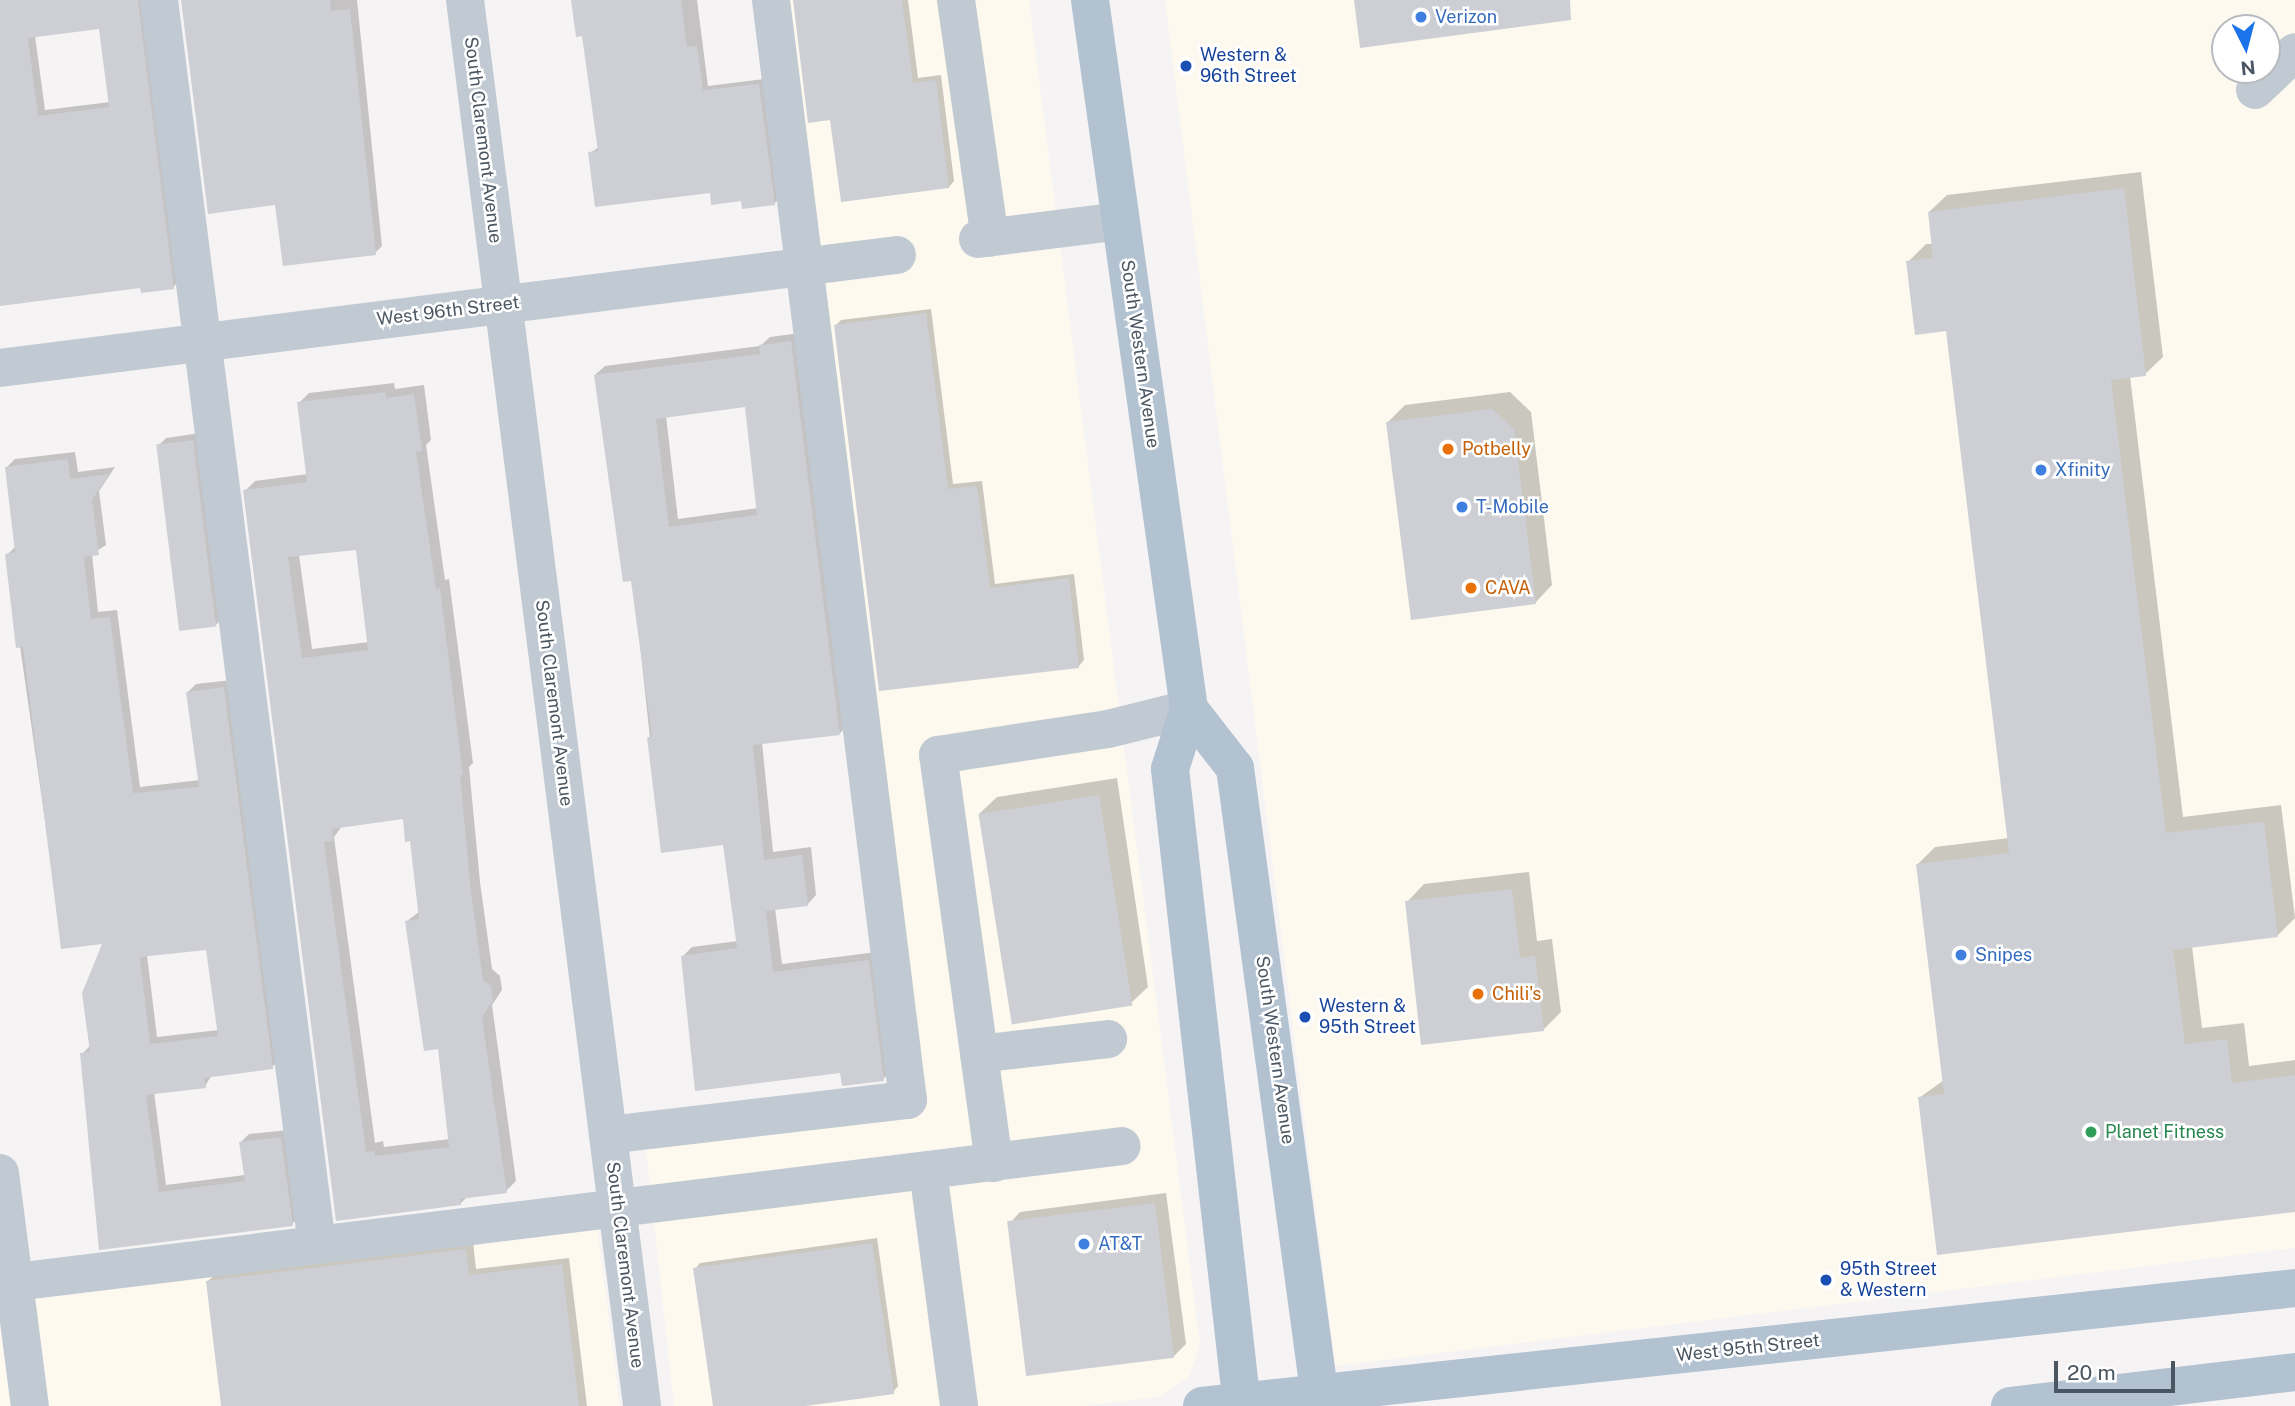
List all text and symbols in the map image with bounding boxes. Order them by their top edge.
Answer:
place label: Verizon [1435,6,1497,28]
marker: Verizon [1413,9,1429,25]
north arrow [2211,14,2281,84]
street label: South Claremont Avenue [460,35,506,245]
place label: Western & 96th Street [1200,45,1297,88]
text: N [2239,56,2257,80]
marker: Western & 96th Street [1178,58,1194,74]
street label: South Western Avenue [1116,258,1164,450]
street label: West 96th Street [376,292,520,330]
place label: Potbelly [1462,438,1531,460]
marker: Potbelly [1440,441,1456,457]
place label: Xfinity [2055,459,2110,481]
marker: Xfinity [2033,462,2049,478]
place label: T-Mobile [1476,496,1549,518]
marker: T-Mobile [1454,499,1470,515]
place label: CAVA [1485,577,1531,599]
marker: CAVA [1463,580,1479,596]
street label: South Claremont Avenue [531,598,577,808]
place label: Snipes [1975,944,2032,966]
marker: Snipes [1953,947,1969,963]
street label: South Western Avenue [1251,954,1299,1146]
place label: Chili's [1492,983,1541,1005]
marker: Chili's [1470,986,1486,1002]
place label: Western & 95th Street [1319,996,1416,1038]
marker: Western & 95th Street [1297,1009,1313,1025]
place label: Planet Fitness [2105,1121,2224,1143]
marker: Planet Fitness [2083,1124,2099,1140]
street label: South Claremont Avenue [602,1160,648,1370]
place label: AT&T [1098,1233,1142,1255]
marker: AT&T [1076,1236,1092,1252]
place label: 95th Street & Western [1840,1259,1937,1302]
marker: 95th Street & Western [1818,1272,1834,1288]
street label: West 95th Street [1675,1330,1821,1366]
scale bar [2057,1346,2178,1390]
text: 20 m [2067,1360,2116,1385]

